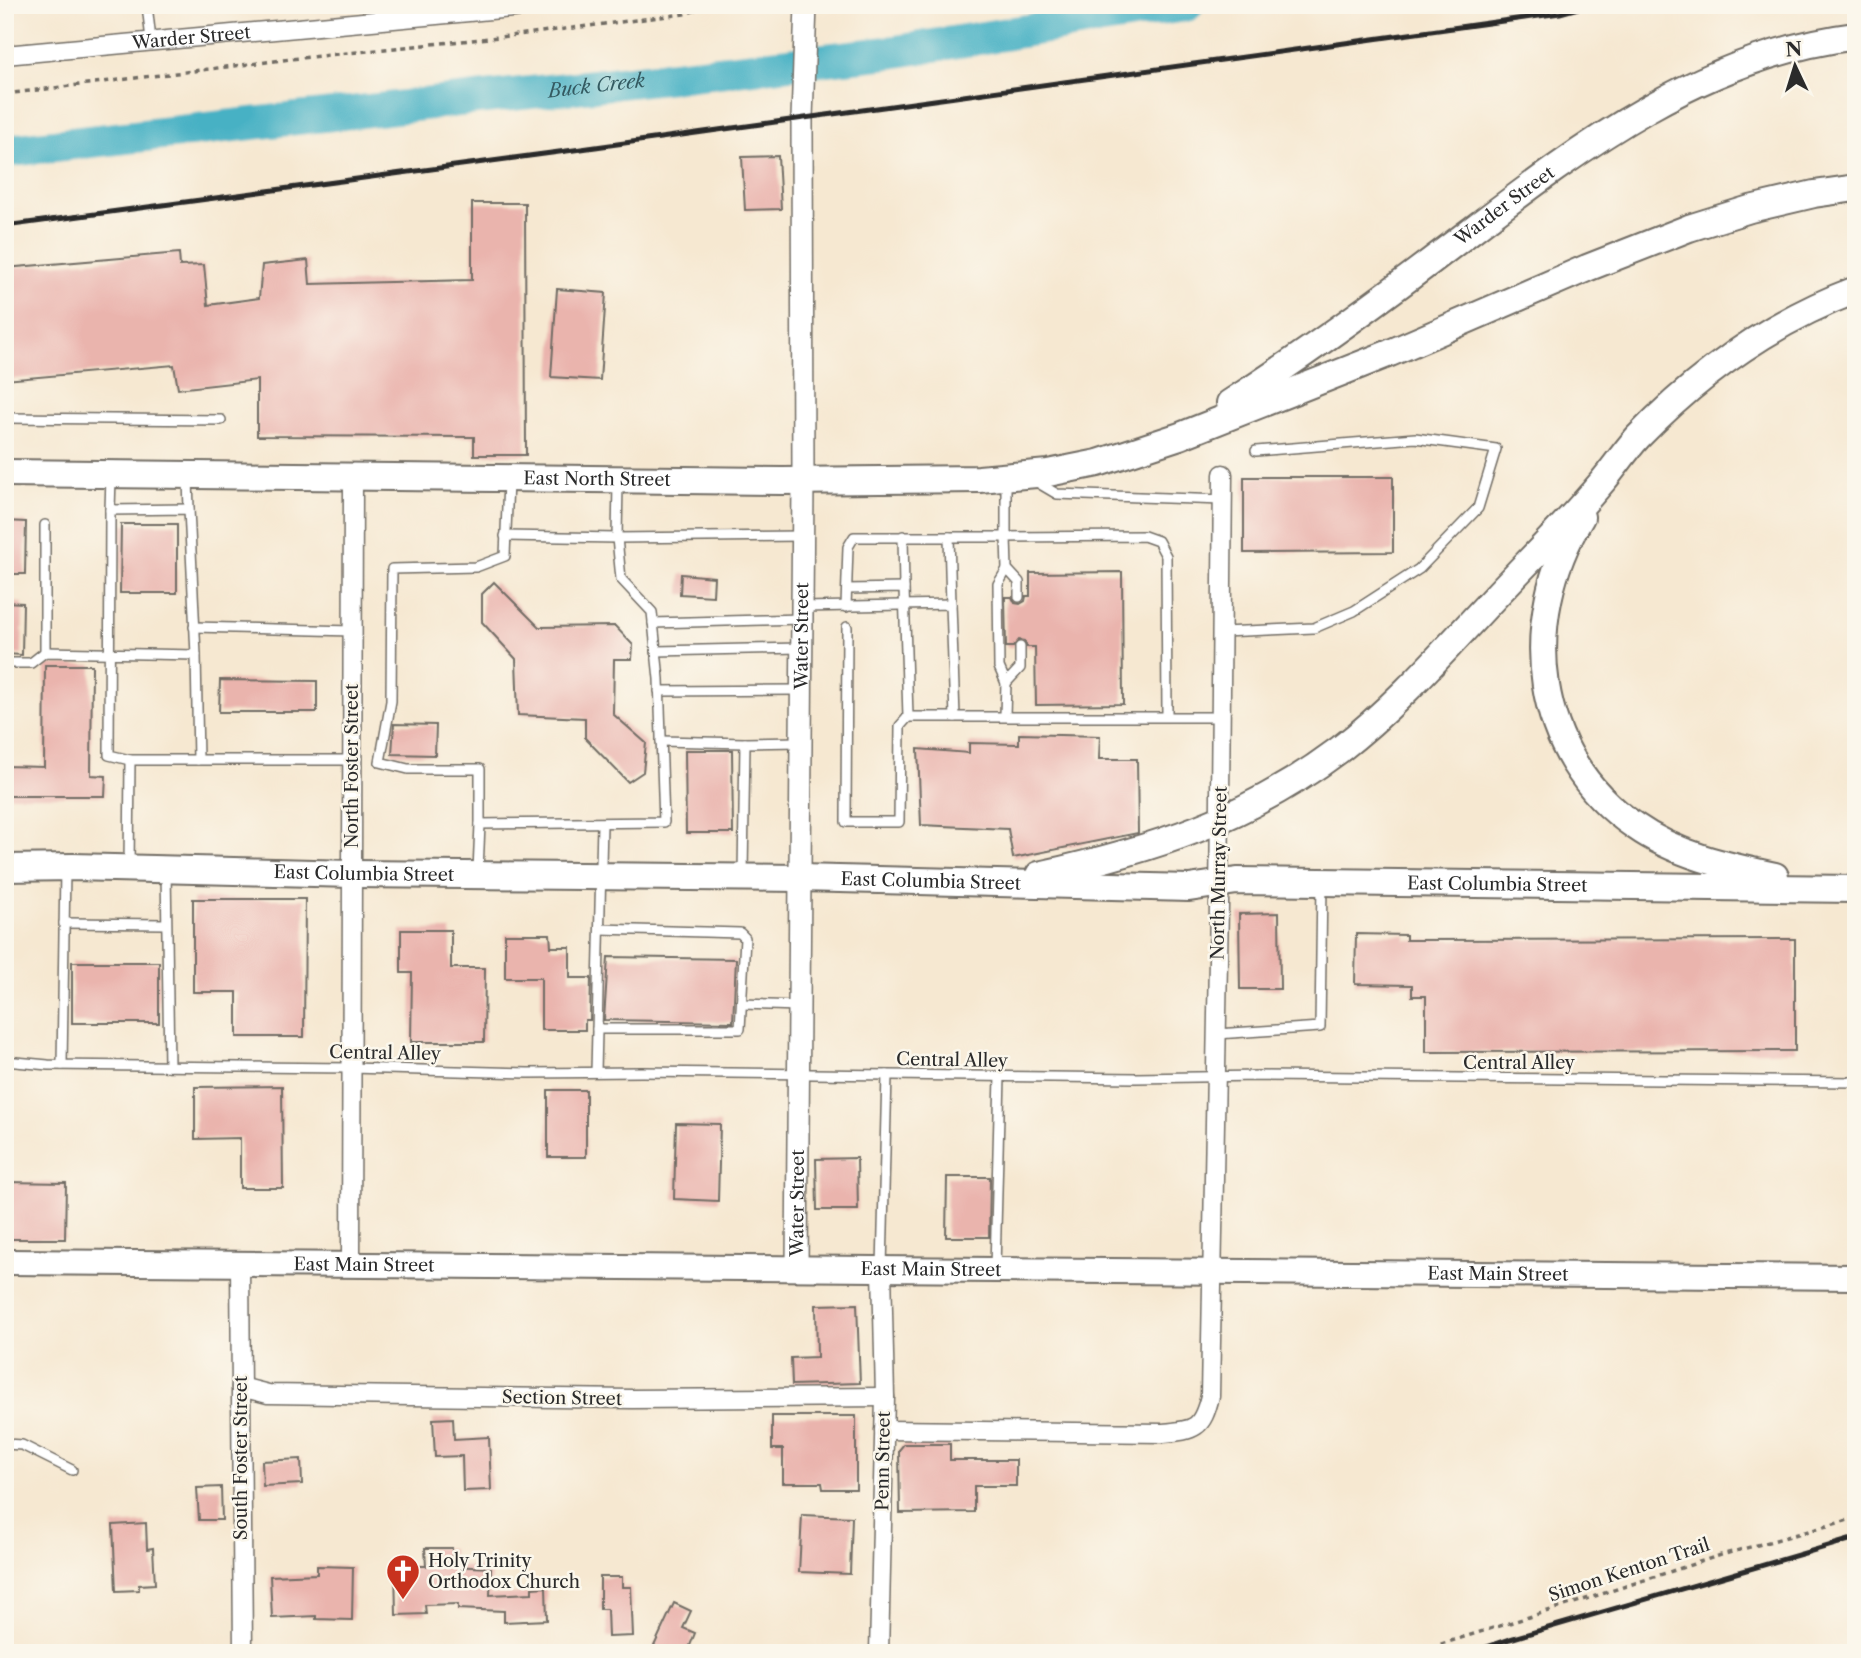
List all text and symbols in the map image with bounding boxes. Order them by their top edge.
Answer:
street label: Warder Street [130,21,252,54]
north arrow [1759,32,1829,102]
text: N [1785,37,1803,62]
water label: Buck Creek [545,69,646,103]
street label: Warder Street [1449,161,1559,251]
street label: East North Street [523,467,671,491]
street label: Water Street [790,582,813,691]
street label: North Foster Street [341,683,363,848]
street label: North Murray Street [1206,785,1232,960]
street label: East Columbia Street [273,861,455,886]
street label: East Columbia Street [840,868,1022,895]
street label: East Columbia Street [1407,872,1588,897]
street label: Central Alley [329,1041,442,1065]
street label: Central Alley [896,1048,1009,1072]
street label: Central Alley [1463,1052,1576,1074]
street label: Water Street [786,1149,809,1258]
street label: East Main Street [293,1253,435,1276]
street label: East Main Street [860,1258,1002,1281]
street label: East Main Street [1427,1263,1569,1286]
street label: South Foster Street [230,1375,252,1540]
street label: Section Street [502,1386,623,1410]
street label: Penn Street [871,1410,895,1511]
street label: Simon Kenton Trail [1546,1534,1712,1606]
place label: Holy Trinity Orthodox Church [428,1550,580,1593]
church icon: Holy Trinity Orthodox Church [384,1552,422,1601]

